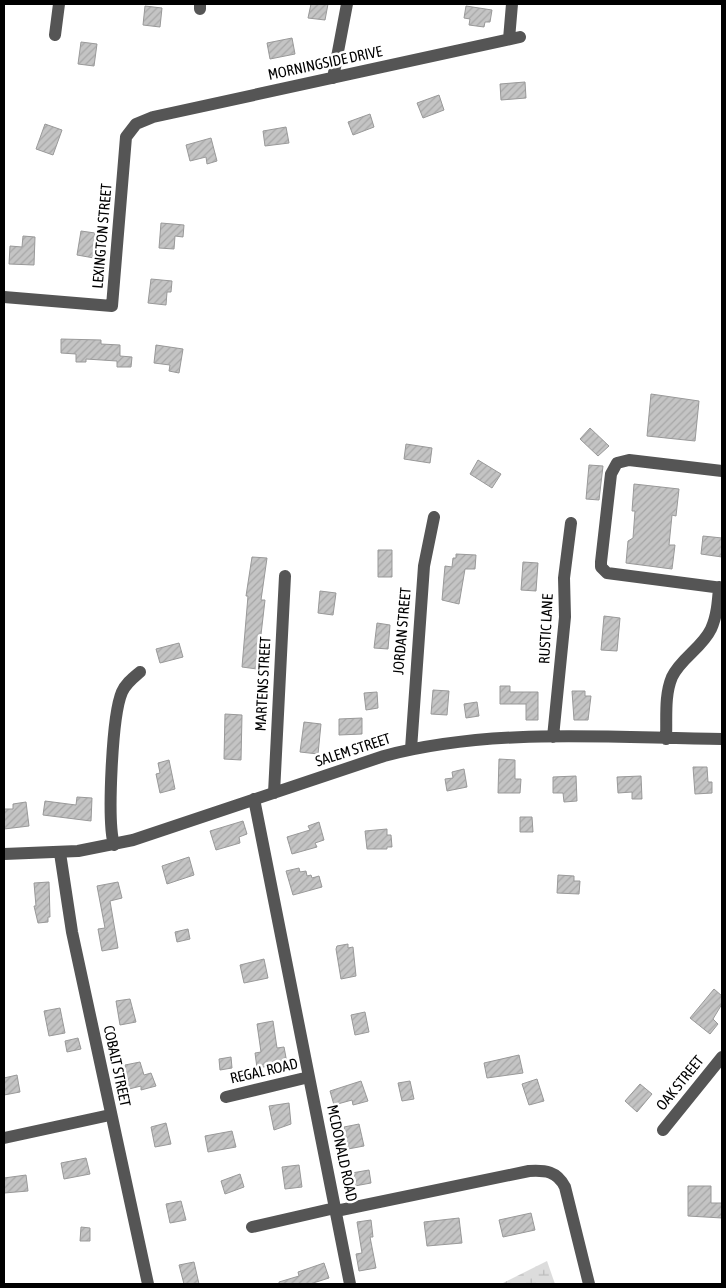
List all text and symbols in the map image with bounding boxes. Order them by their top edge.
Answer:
street label: MORNINGSIDE DRIVE [266,42,384,83]
street label: LEXINGTON STREET [88,182,115,289]
street label: JORDAN STREET [389,586,414,675]
street label: RUSTIC LANE [535,593,556,665]
street label: MARTENS STREET [252,636,273,732]
street label: SALEM STREET [313,729,393,770]
street label: COBALT STREET [101,1024,134,1108]
street label: OAK STREET [652,1052,707,1113]
street label: REGAL ROAD [228,1054,299,1087]
street label: MCDONALD ROAD [324,1103,361,1203]

